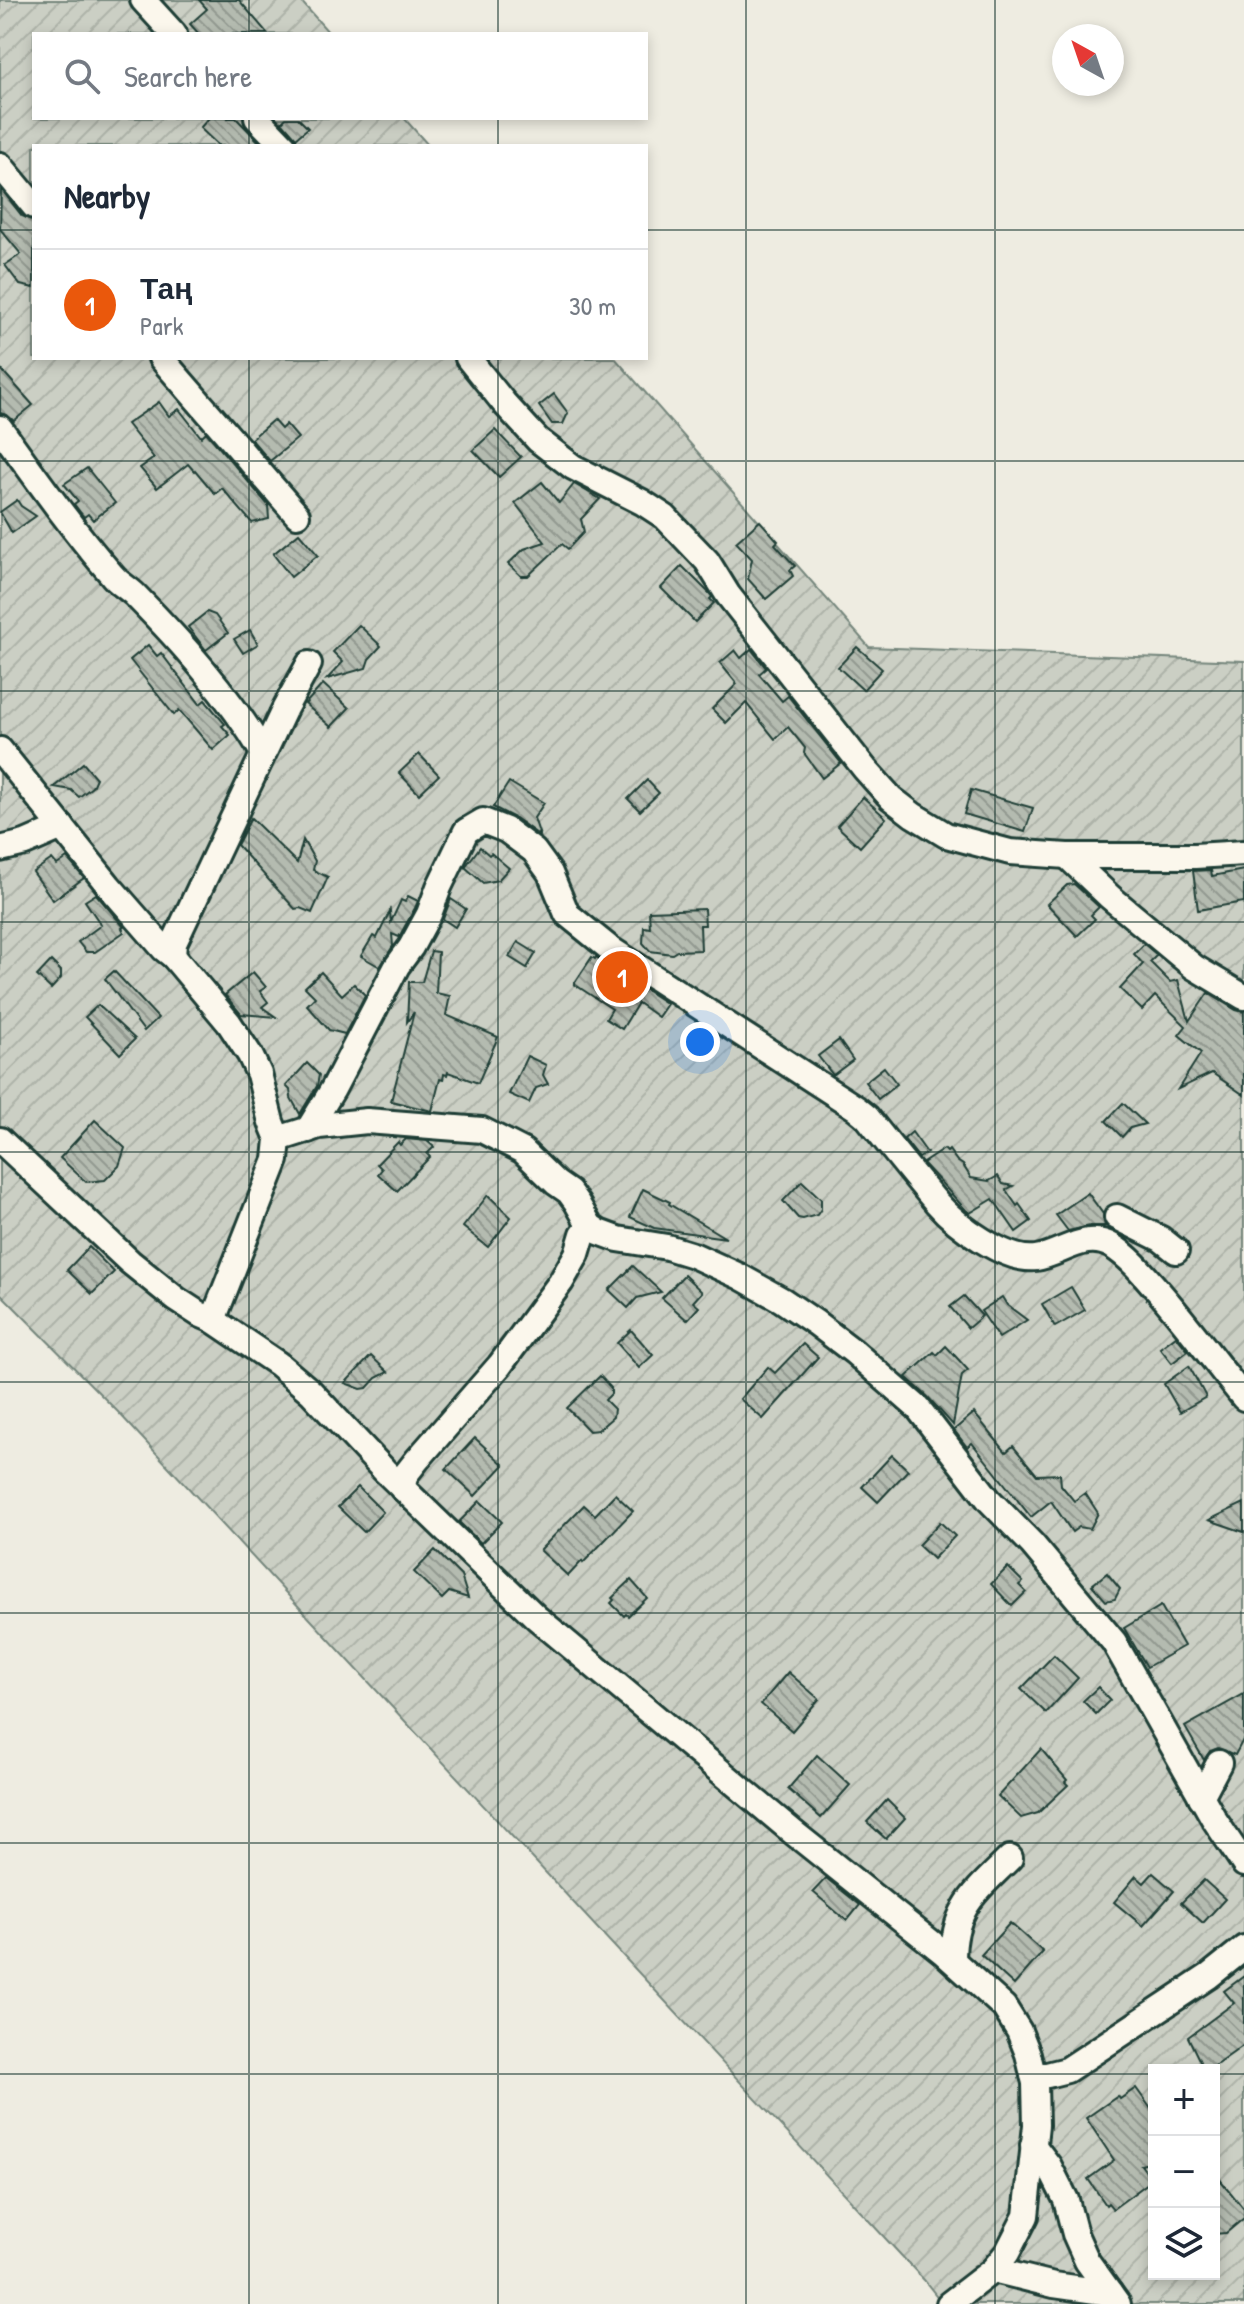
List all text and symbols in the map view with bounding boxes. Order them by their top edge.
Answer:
north arrow [1052,24,1124,96]
search box [32,32,648,120]
icon: search [60,54,104,98]
text: Search here [124,56,252,96]
text: Nearby [64,173,150,219]
text: Таң [140,268,192,308]
text: 1 [85,288,95,323]
text: 30 m [569,288,616,323]
text: Park [140,308,184,343]
pin: 1 [596,947,648,1007]
your location [680,1022,720,1062]
map controls [1148,2064,1220,2280]
button: + [1148,2064,1220,2136]
button: − [1148,2136,1220,2208]
button: layers [1148,2208,1220,2280]

